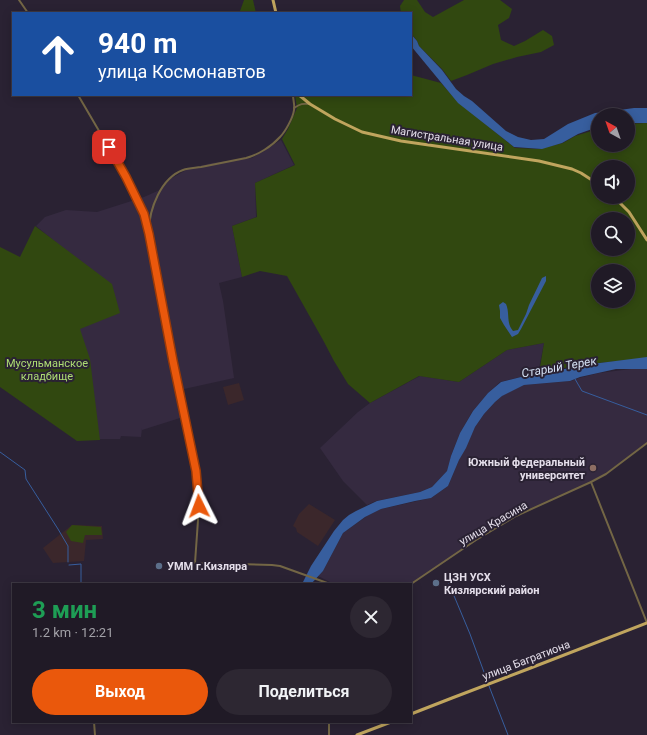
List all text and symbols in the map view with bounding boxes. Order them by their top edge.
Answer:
text: 940 m [98,27,177,60]
icon: ahead [32,28,84,80]
text: улица Космонавтов [98,61,266,82]
north arrow [591,108,635,152]
map controls [591,108,635,308]
street label: Магистральная улица [390,123,504,154]
pin [92,130,126,164]
icon: arrive [98,136,120,158]
button: sound [591,160,635,204]
button: search [591,212,635,256]
button: layers [591,264,635,308]
water label: Старый Терек [520,353,598,380]
park label: Мусульманское кладбище [6,357,88,383]
place label: Южный федеральный университет [468,456,585,482]
marker: Южный федеральный университет [588,463,598,473]
position arrow [178,485,220,527]
street label: улица Красина [457,499,530,548]
place label: УММ г.Кизляра [167,560,247,573]
marker: УММ г.Кизляра [154,561,164,571]
place label: ЦЗН УСХ Кизлярский район [444,571,539,597]
marker: ЦЗН УСХ Кизлярский район [431,578,441,588]
text: 3 мин [32,596,97,624]
button: close [350,596,392,638]
text: 1.2 km · 12:21 [32,625,113,640]
street label: улица Багратиона [481,638,572,683]
button: Выход [32,669,208,715]
button: Поделиться [216,669,392,715]

